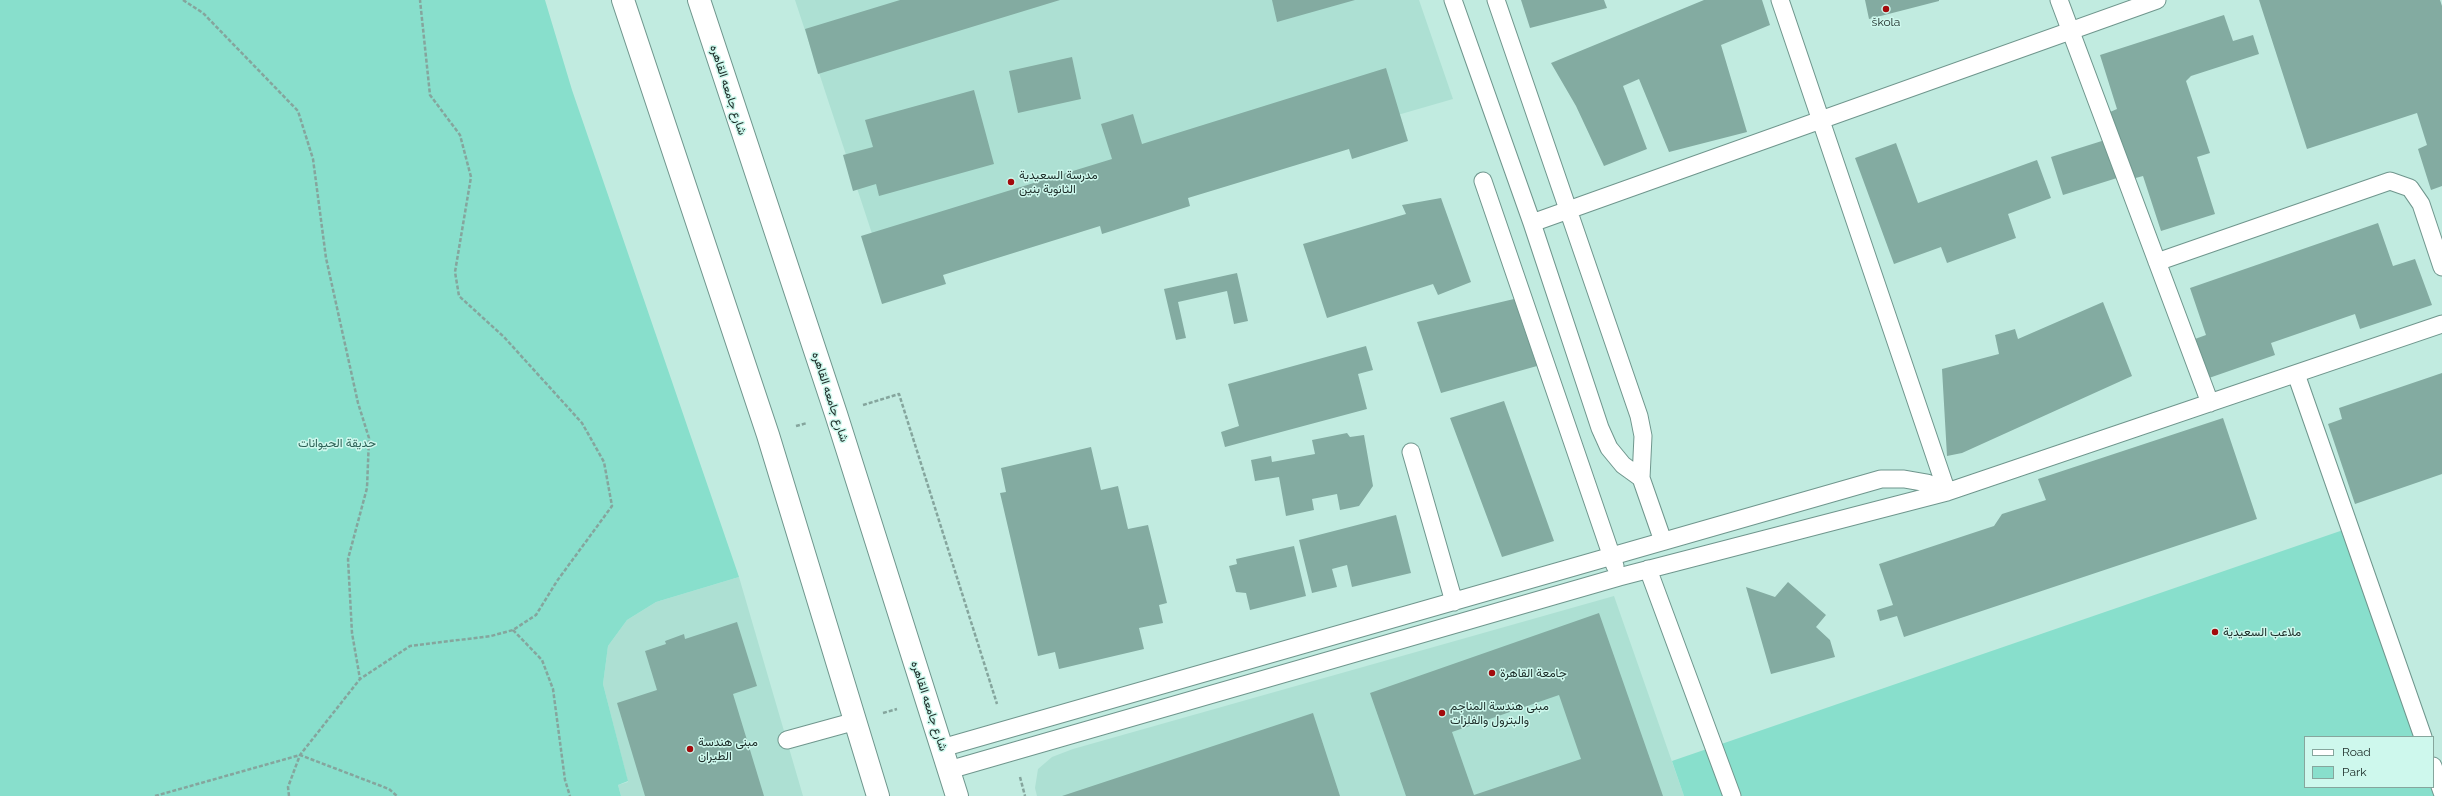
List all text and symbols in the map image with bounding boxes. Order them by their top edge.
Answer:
marker: škola [1881,4,1891,14]
place label: škola [1872,15,1900,29]
street label: شارع جامعه القاهره [707,43,749,137]
place label: مدرسة السعيدية الثانوية بنين [1019,168,1098,196]
marker: مدرسة السعيدية الثانوية بنين [1006,177,1016,187]
street label: شارع جامعه القاهره [809,350,851,444]
park label: حديقة الحيوانات [298,436,376,450]
place label: ملاعب السعيدية [2223,625,2301,639]
marker: ملاعب السعيدية [2210,627,2220,637]
street label: شارع جامعه القاهره [908,659,950,753]
place label: جامعة القاهرة [1500,666,1567,680]
marker: جامعة القاهرة [1487,668,1497,678]
place label: مبنى هندسة المناجم والبترول والفلزات [1450,699,1549,727]
marker: مبنى هندسة المناجم والبترول والفلزات [1437,708,1447,718]
place label: مبنى هندسة الطيران [698,735,758,763]
legend [2304,736,2434,788]
marker: مبنى هندسة الطيران [685,744,695,754]
text: Road [2342,745,2371,759]
text: Park [2342,765,2367,779]

